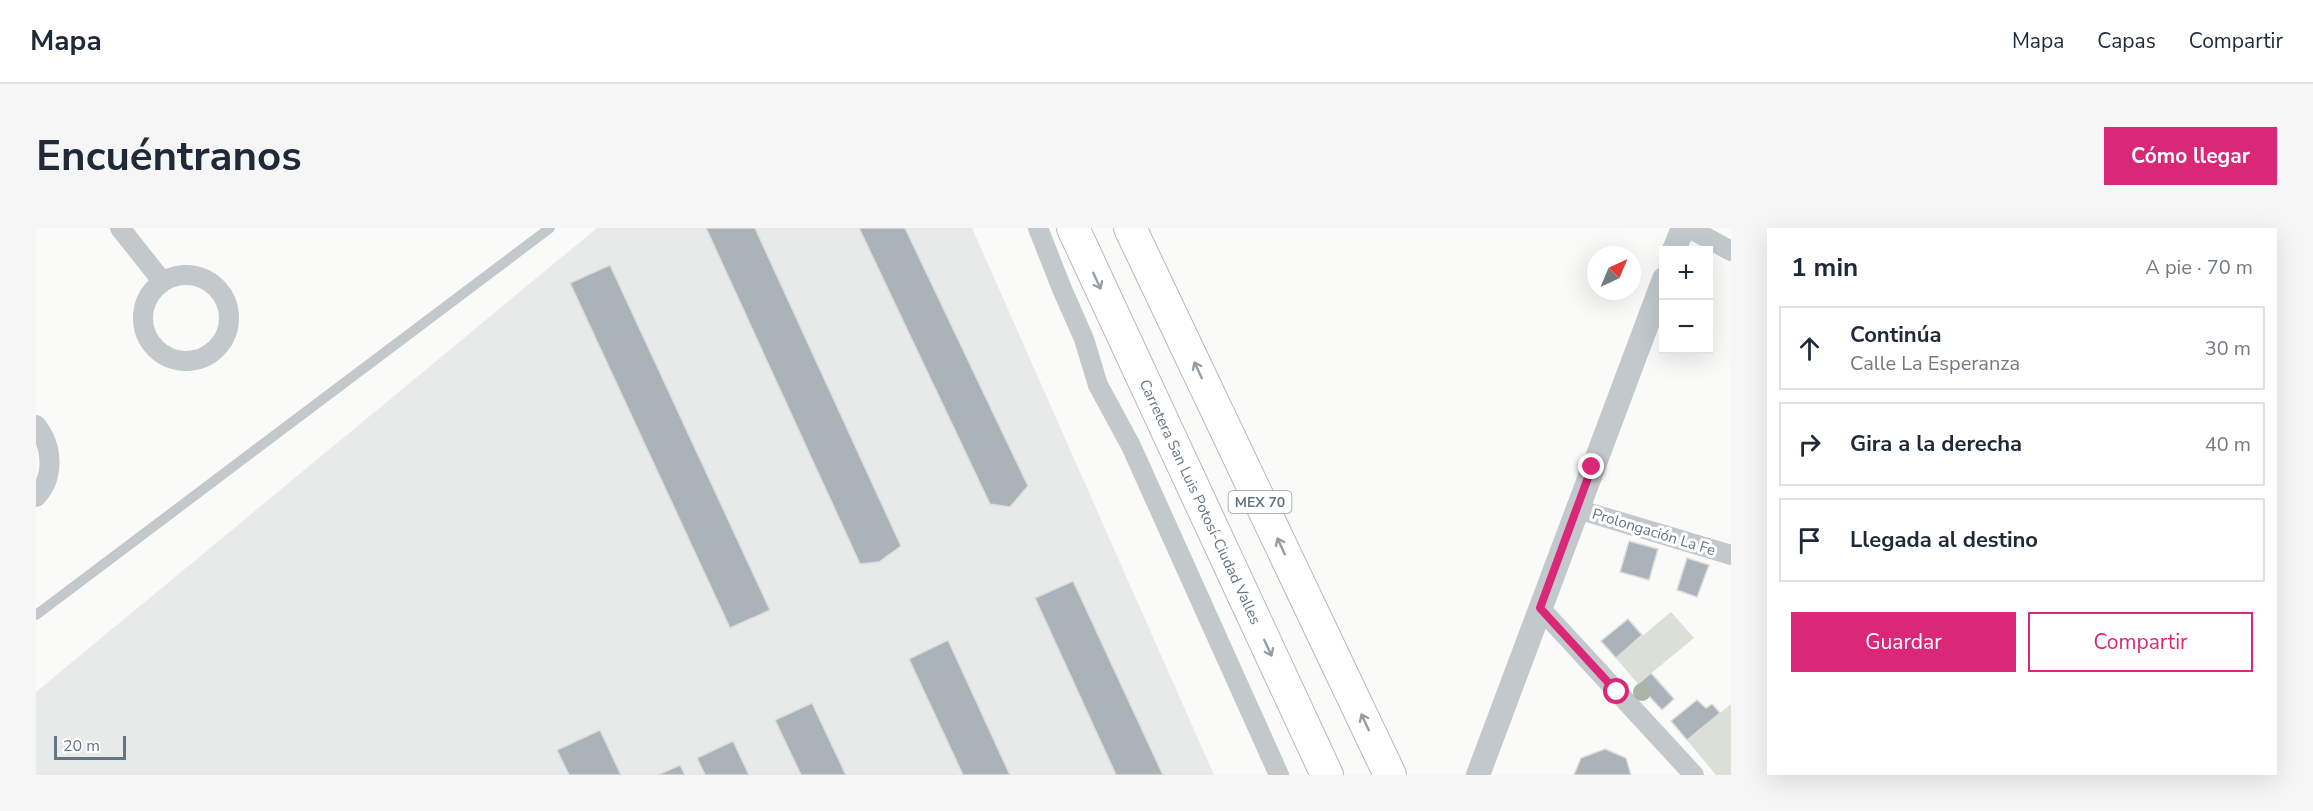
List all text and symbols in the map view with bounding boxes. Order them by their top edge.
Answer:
text: Mapa [30,22,102,60]
text: Mapa [2012,27,2064,55]
text: Capas [2097,27,2156,55]
text: Compartir [2189,27,2283,55]
button: Cómo llegar [2104,127,2277,185]
text: Encuéntranos [36,128,302,185]
north arrow [1587,246,1641,300]
map controls [1659,246,1713,354]
button: + [1659,246,1713,300]
text: 1 min [1791,250,1858,285]
text: A pie · 70 m [2145,254,2253,281]
one-way arrow [1092,272,1104,290]
button: − [1659,300,1713,354]
text: Continúa [1850,320,1941,350]
icon: ahead [1793,332,1826,365]
text: 30 m [2205,335,2251,362]
text: Calle La Esperanza [1850,350,2020,377]
one-way arrow [1191,361,1203,379]
street label: Carretera San Luis Potosí-Ciudad Valles [1135,376,1266,628]
icon: right [1793,428,1826,461]
text: Gira a la derecha [1850,429,2022,459]
text: 40 m [2205,431,2251,458]
route end [1578,453,1604,479]
road number: MEX 70 [1228,491,1292,513]
street label: Prolongación La Fe [1590,504,1718,560]
icon: arrive [1793,524,1826,557]
text: Llegada al destino [1850,525,2038,555]
one-way arrow [1275,538,1287,556]
button: Guardar [1791,612,2016,672]
button: Compartir [2028,612,2253,672]
one-way arrow [1262,639,1274,657]
route start [1603,678,1629,704]
one-way arrow [1359,714,1371,732]
scale bar [54,733,126,760]
text: 20 m [63,735,100,757]

